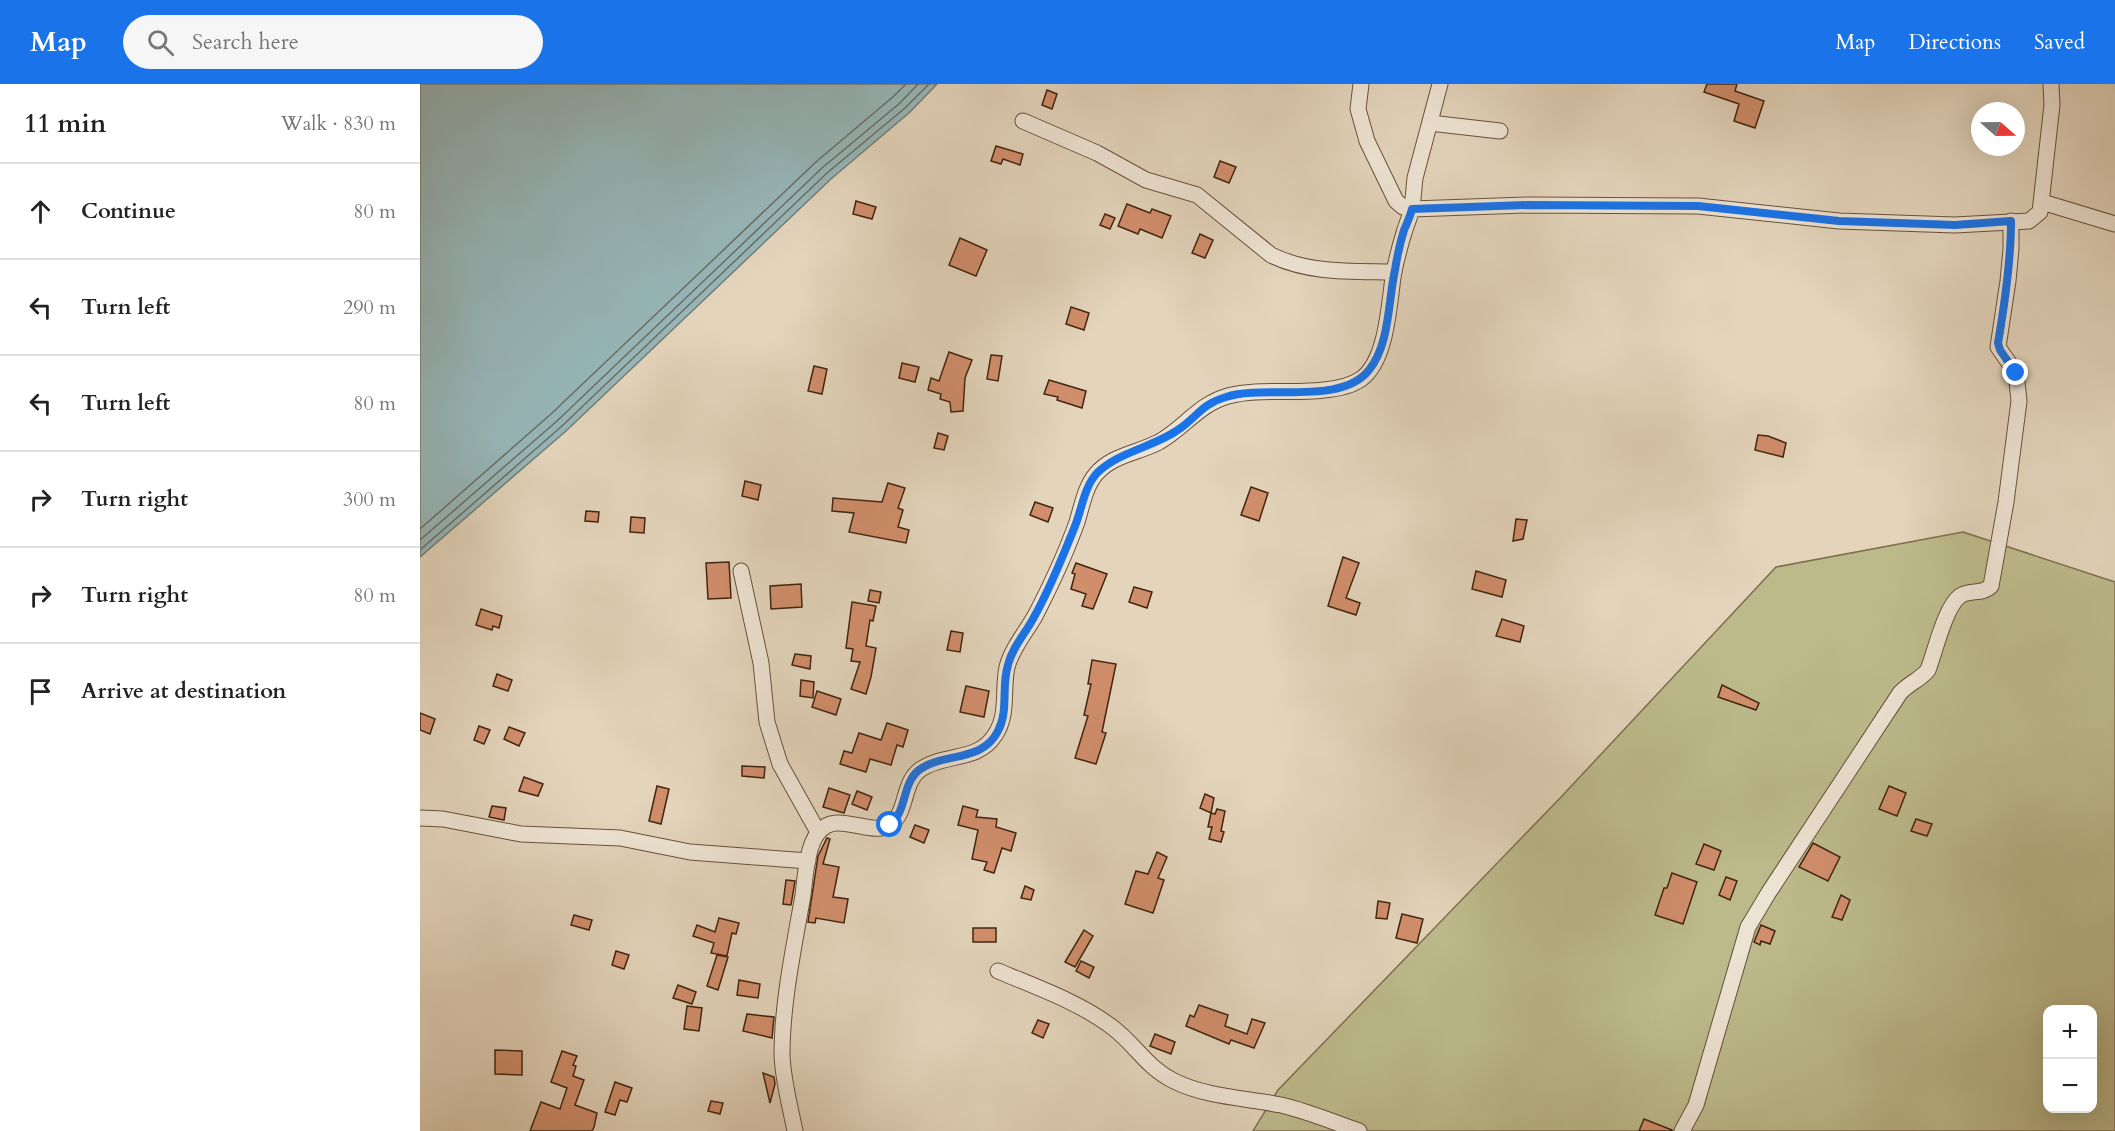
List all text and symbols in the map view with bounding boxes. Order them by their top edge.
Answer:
search box [123,15,543,69]
text: Map [30,23,87,61]
icon: search [144,26,177,59]
text: Search here [192,27,299,57]
text: Map [1835,28,1875,57]
text: Directions [1908,28,2001,57]
text: Saved [2034,28,2085,57]
north arrow [1971,102,2025,156]
text: 11 min [24,106,107,141]
text: Walk · 830 m [281,110,396,137]
icon: ahead [24,195,57,228]
text: Continue [81,196,176,226]
text: 80 m [353,198,396,225]
icon: left [24,291,57,324]
text: Turn left [81,292,170,322]
text: 290 m [343,294,396,321]
route end [2002,359,2028,385]
icon: left [24,387,57,420]
text: Turn left [81,388,170,418]
text: 80 m [353,390,396,417]
icon: right [24,483,57,516]
text: Turn right [81,484,188,514]
text: 300 m [343,486,396,513]
icon: right [24,579,57,612]
text: Turn right [81,580,188,610]
text: 80 m [353,582,396,609]
icon: arrive [24,675,57,708]
text: Arrive at destination [81,676,286,706]
route start [876,811,902,837]
map controls [2043,1005,2097,1113]
button: + [2043,1005,2097,1059]
button: − [2043,1059,2097,1113]

